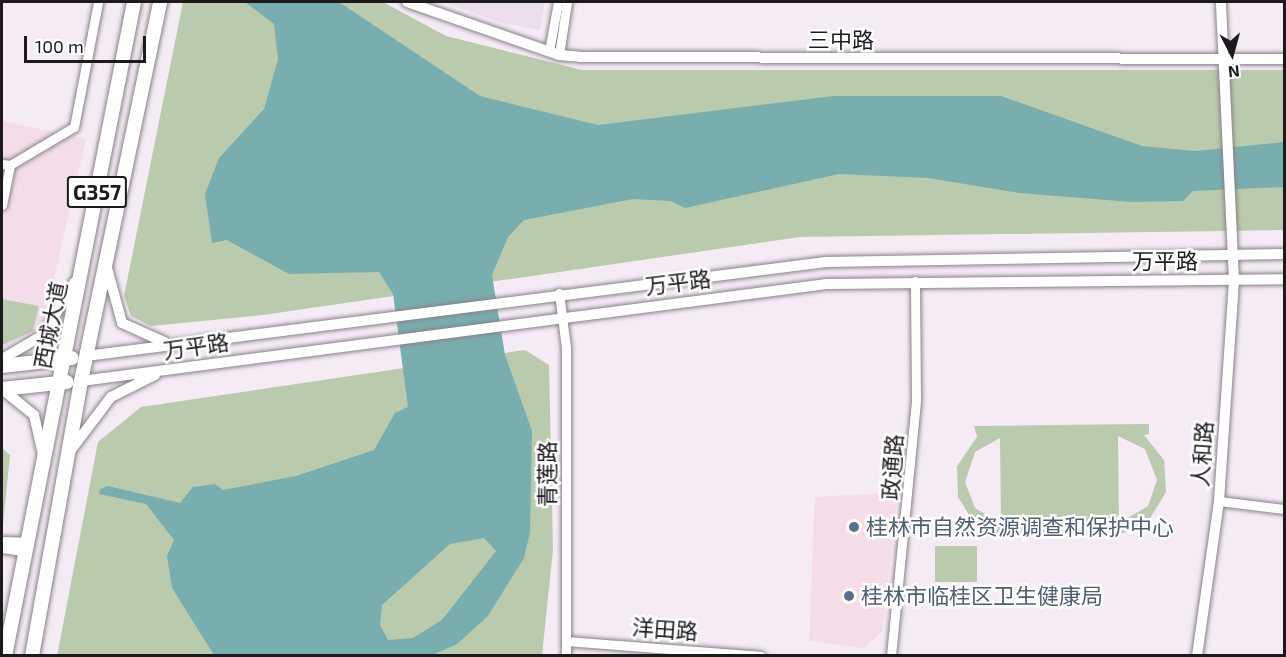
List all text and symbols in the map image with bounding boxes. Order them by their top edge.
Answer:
scale bar [27,24,148,62]
north arrow [1202,24,1262,84]
street label: 三中路 [808,27,874,53]
text: 100 m [35,35,84,57]
text: N [1227,62,1241,82]
road number: G357 [66,174,128,210]
street label: 万平路 [1132,248,1198,274]
street label: 万平路 [644,265,712,299]
street label: 西城大道 [29,279,71,371]
street label: 万平路 [161,328,231,364]
street label: 人和路 [1187,420,1217,488]
street label: 政通路 [877,433,907,501]
street label: 青莲路 [534,441,560,507]
place label: 桂林市自然资源调查和保护中心 [866,514,1174,540]
marker: 桂林市自然资源调查和保护中心 [847,520,861,534]
place label: 桂林市临桂区卫生健康局 [861,583,1103,609]
marker: 桂林市临桂区卫生健康局 [842,589,856,603]
street label: 洋田路 [631,614,699,644]

